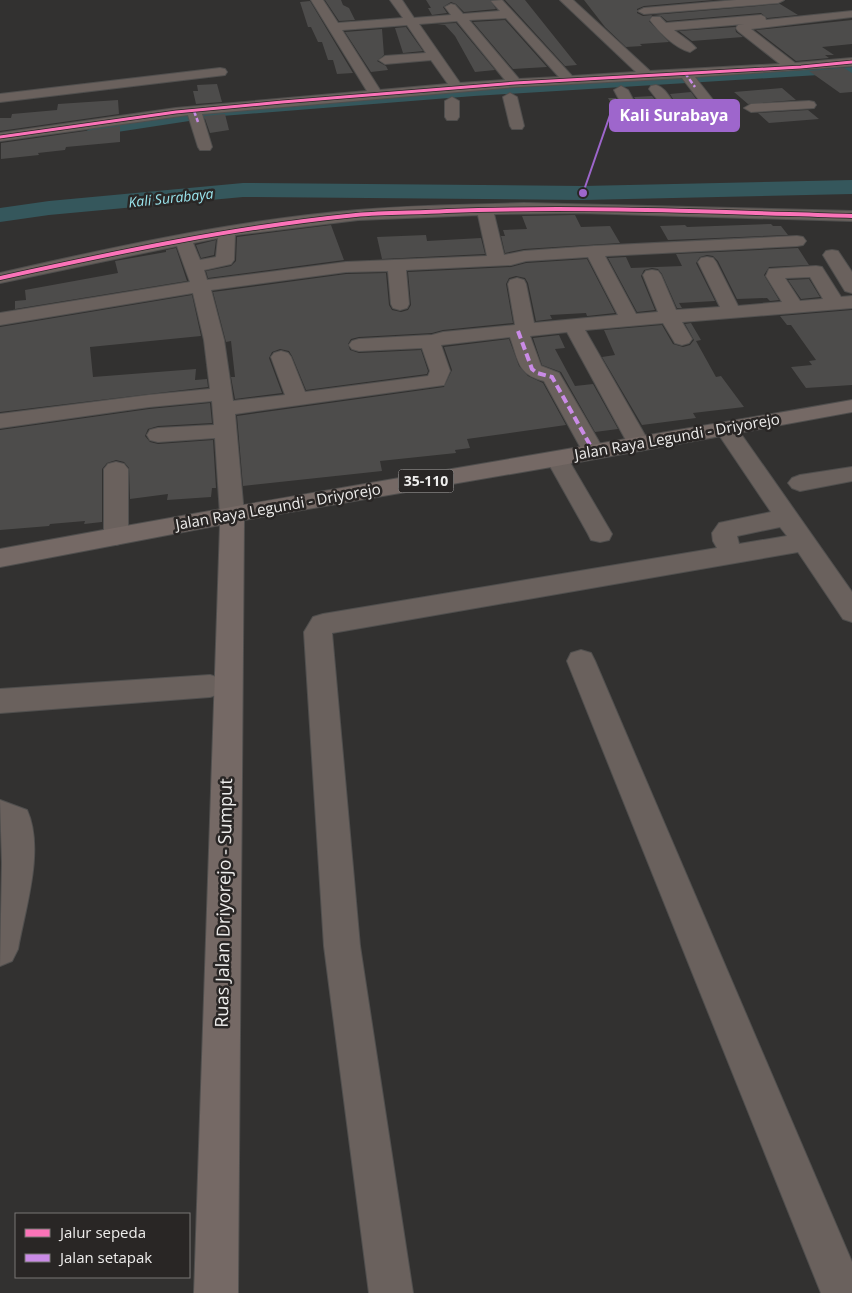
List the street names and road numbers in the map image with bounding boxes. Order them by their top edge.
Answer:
street label: Jalan Raya Legundi - Driyorejo [571,408,781,464]
road number: 35-110 [398,470,454,492]
street label: Jalan Raya Legundi - Driyorejo [172,478,382,534]
street label: Ruas Jalan Driyorejo - Sumput [209,778,237,1028]

